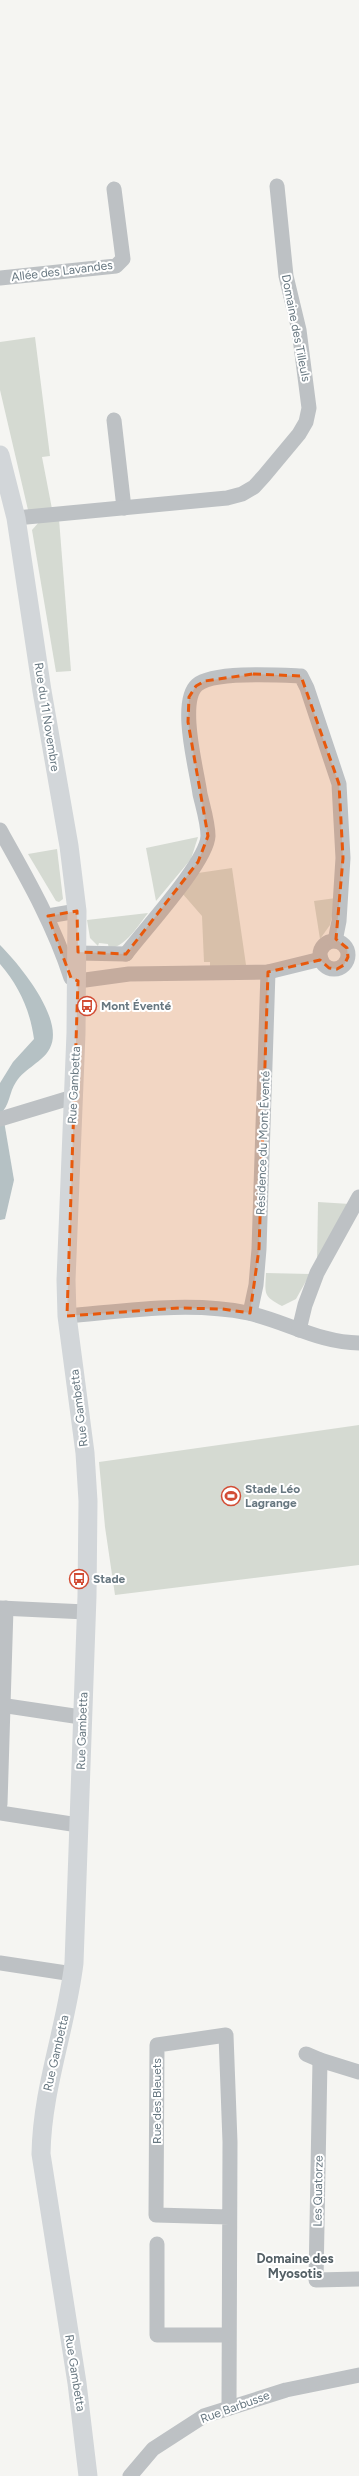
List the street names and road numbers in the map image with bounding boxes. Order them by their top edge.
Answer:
street label: Allée des Lavandes [11,258,114,284]
street label: Domaine des Tilleuls [279,273,313,383]
street label: Rue du 11 Novembre [31,662,63,773]
street label: Rue Gambetta [65,1046,83,1124]
street label: Résidence du Mont Éventé [253,1070,273,1215]
street label: Rue Gambetta [67,1368,91,1448]
street label: Rue Gambetta [74,1692,90,1770]
street label: Rue Gambetta [40,2013,72,2093]
street label: Rue des Bleuets [150,2058,164,2144]
street label: Les Quatorze [310,2155,326,2227]
street label: Rue Gambetta [62,2333,88,2413]
street label: Rue Barbusse [198,2388,272,2426]

